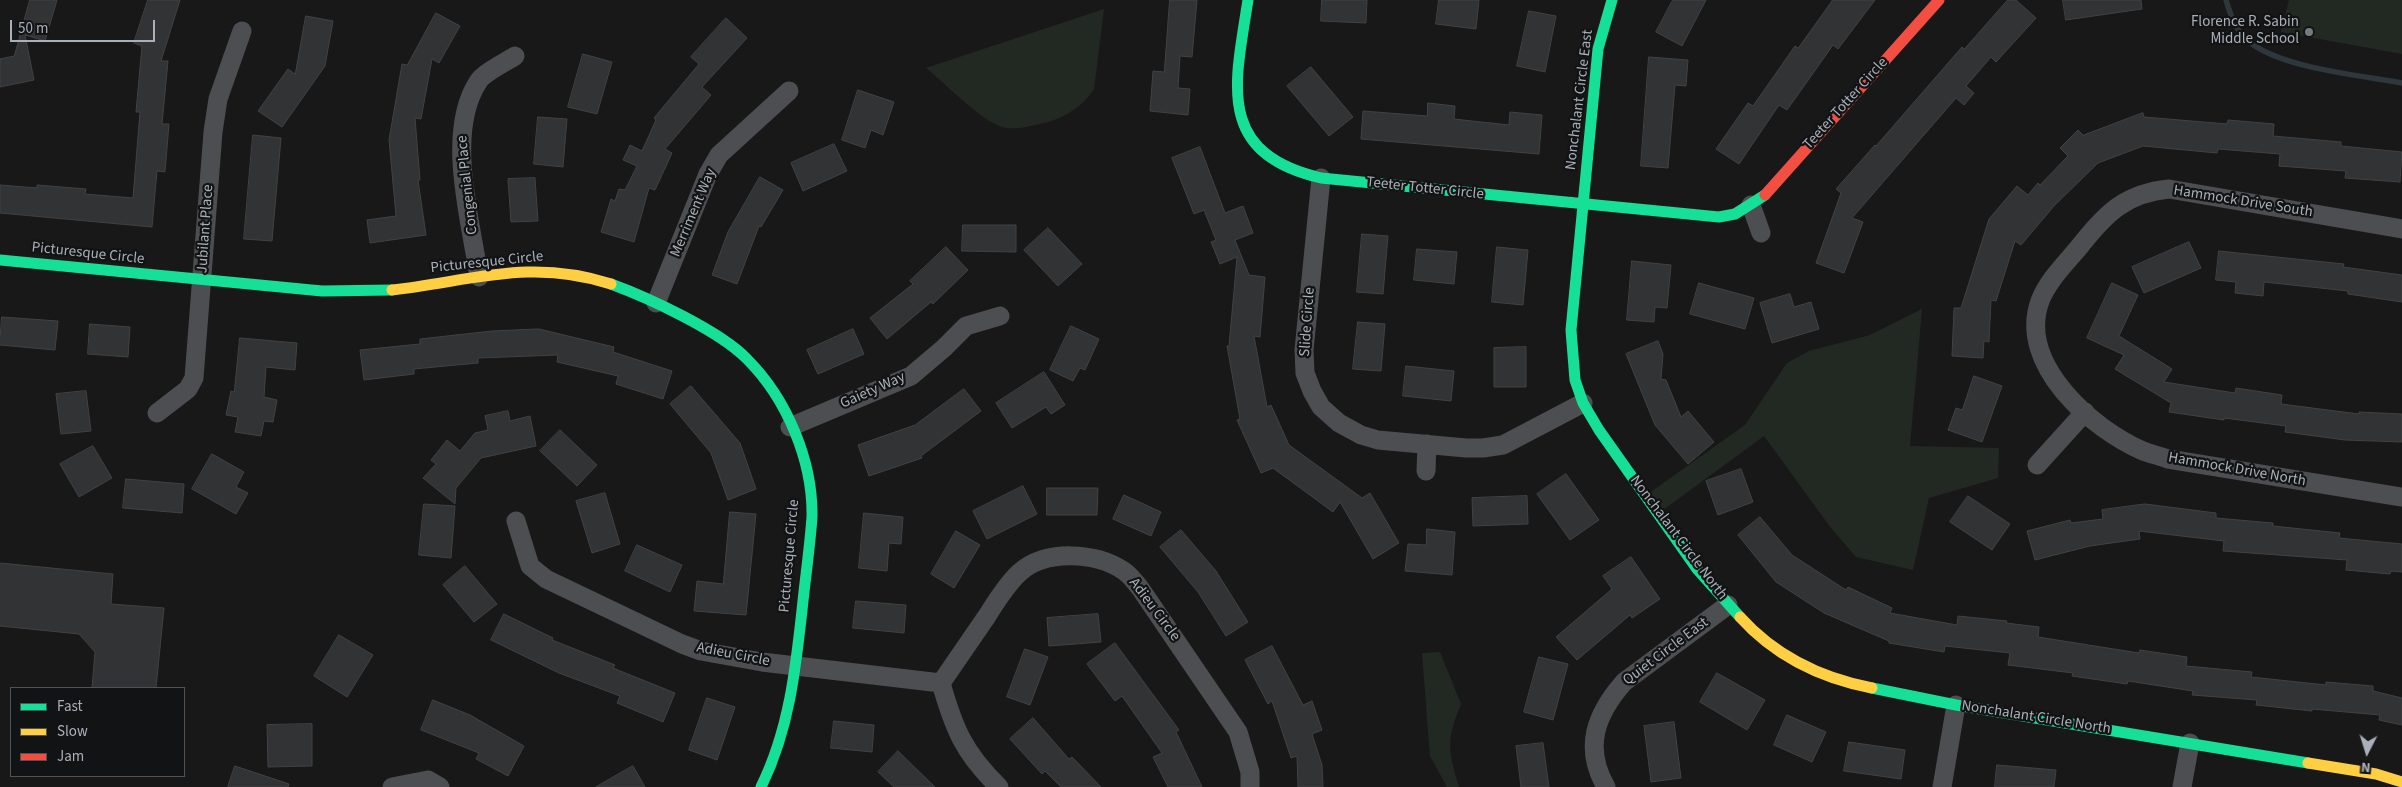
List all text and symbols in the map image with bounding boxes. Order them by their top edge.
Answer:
scale bar [12,10,158,42]
place label: Florence R. Sabin Middle School [2191,14,2299,49]
text: 50 m [18,18,48,39]
marker: Florence R. Sabin Middle School [2303,26,2315,38]
street label: Nonchalant Circle East [1562,29,1598,171]
street label: Teeter Totter Circle [1800,54,1892,154]
street label: Congenial Place [454,134,482,236]
street label: Merriment Way [667,166,721,260]
street label: Teeter Totter Circle [1365,174,1485,204]
street label: Hammock Drive South [2172,182,2314,222]
street label: Jubilant Place [194,184,218,274]
street label: Picturesque Circle [31,239,145,269]
street label: Picturesque Circle [430,248,544,278]
street label: Slide Circle [1297,287,1319,357]
street label: Gaiety Way [838,369,908,413]
street label: Hammock Drive North [2167,449,2307,491]
street label: Nonchalant Circle North [1625,472,1731,604]
street label: Picturesque Circle [776,499,804,613]
street label: Adieu Circle [1124,575,1184,645]
street label: Quiet Circle East [1620,614,1712,690]
street label: Adieu Circle [695,639,771,671]
legend [10,687,185,777]
text: Fast [57,696,83,717]
street label: Nonchalant Circle North [1960,697,2112,739]
text: Slow [57,721,88,742]
north arrow [2342,727,2392,777]
text: Jam [57,746,84,767]
text: N [2360,757,2371,777]

